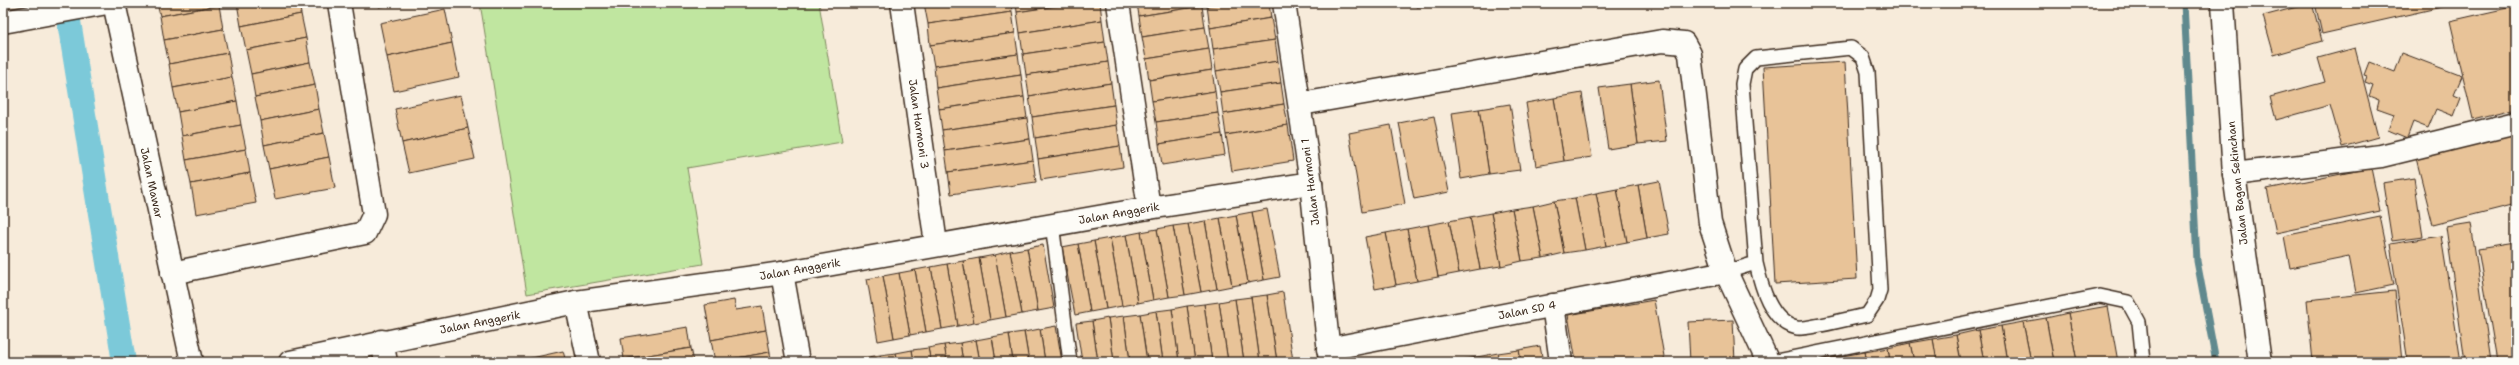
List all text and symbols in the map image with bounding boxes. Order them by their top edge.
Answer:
street label: Jalan Harmoni 3 [905,78,932,170]
street label: Jalan Bagan Sekinchan [2224,120,2251,246]
street label: Jalan Harmoni 1 [1298,138,1323,226]
street label: Jalan Mawar [137,146,166,220]
street label: Jalan Anggerik [1077,199,1161,228]
street label: Jalan Anggerik [758,255,842,284]
street label: Jalan SD 4 [1497,297,1558,323]
street label: Jalan Anggerik [438,307,522,338]

